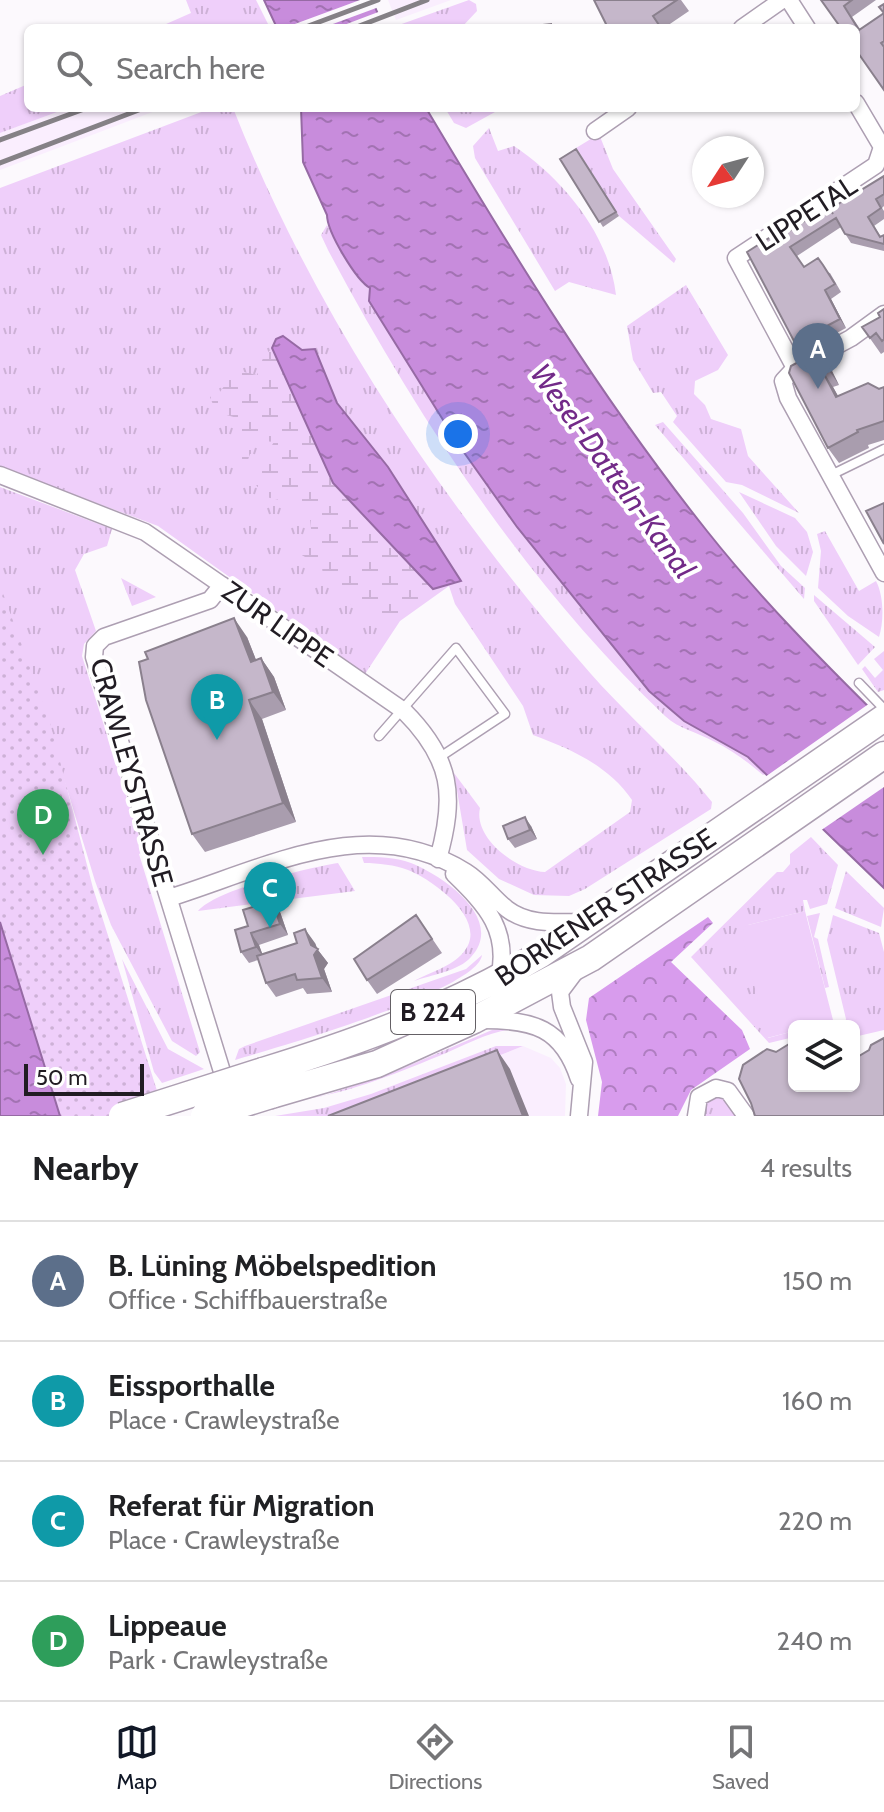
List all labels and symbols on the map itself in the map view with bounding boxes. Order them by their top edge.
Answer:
north arrow [692,136,764,208]
street label: LIPPETAL [749,168,863,258]
pin: A [792,323,844,389]
water label: Wesel-Datteln-Kanal [523,356,703,586]
your location [438,414,478,454]
street label: ZUR LIPPE [216,573,340,675]
street label: CRAWLEYSTRASSE [83,654,181,890]
pin: B [191,674,243,740]
pin: D [17,789,69,855]
street label: BORKENER STRASSE [488,821,722,993]
pin: C [244,862,296,928]
road number: B 224 [391,990,475,1034]
scale bar [24,1060,144,1096]

